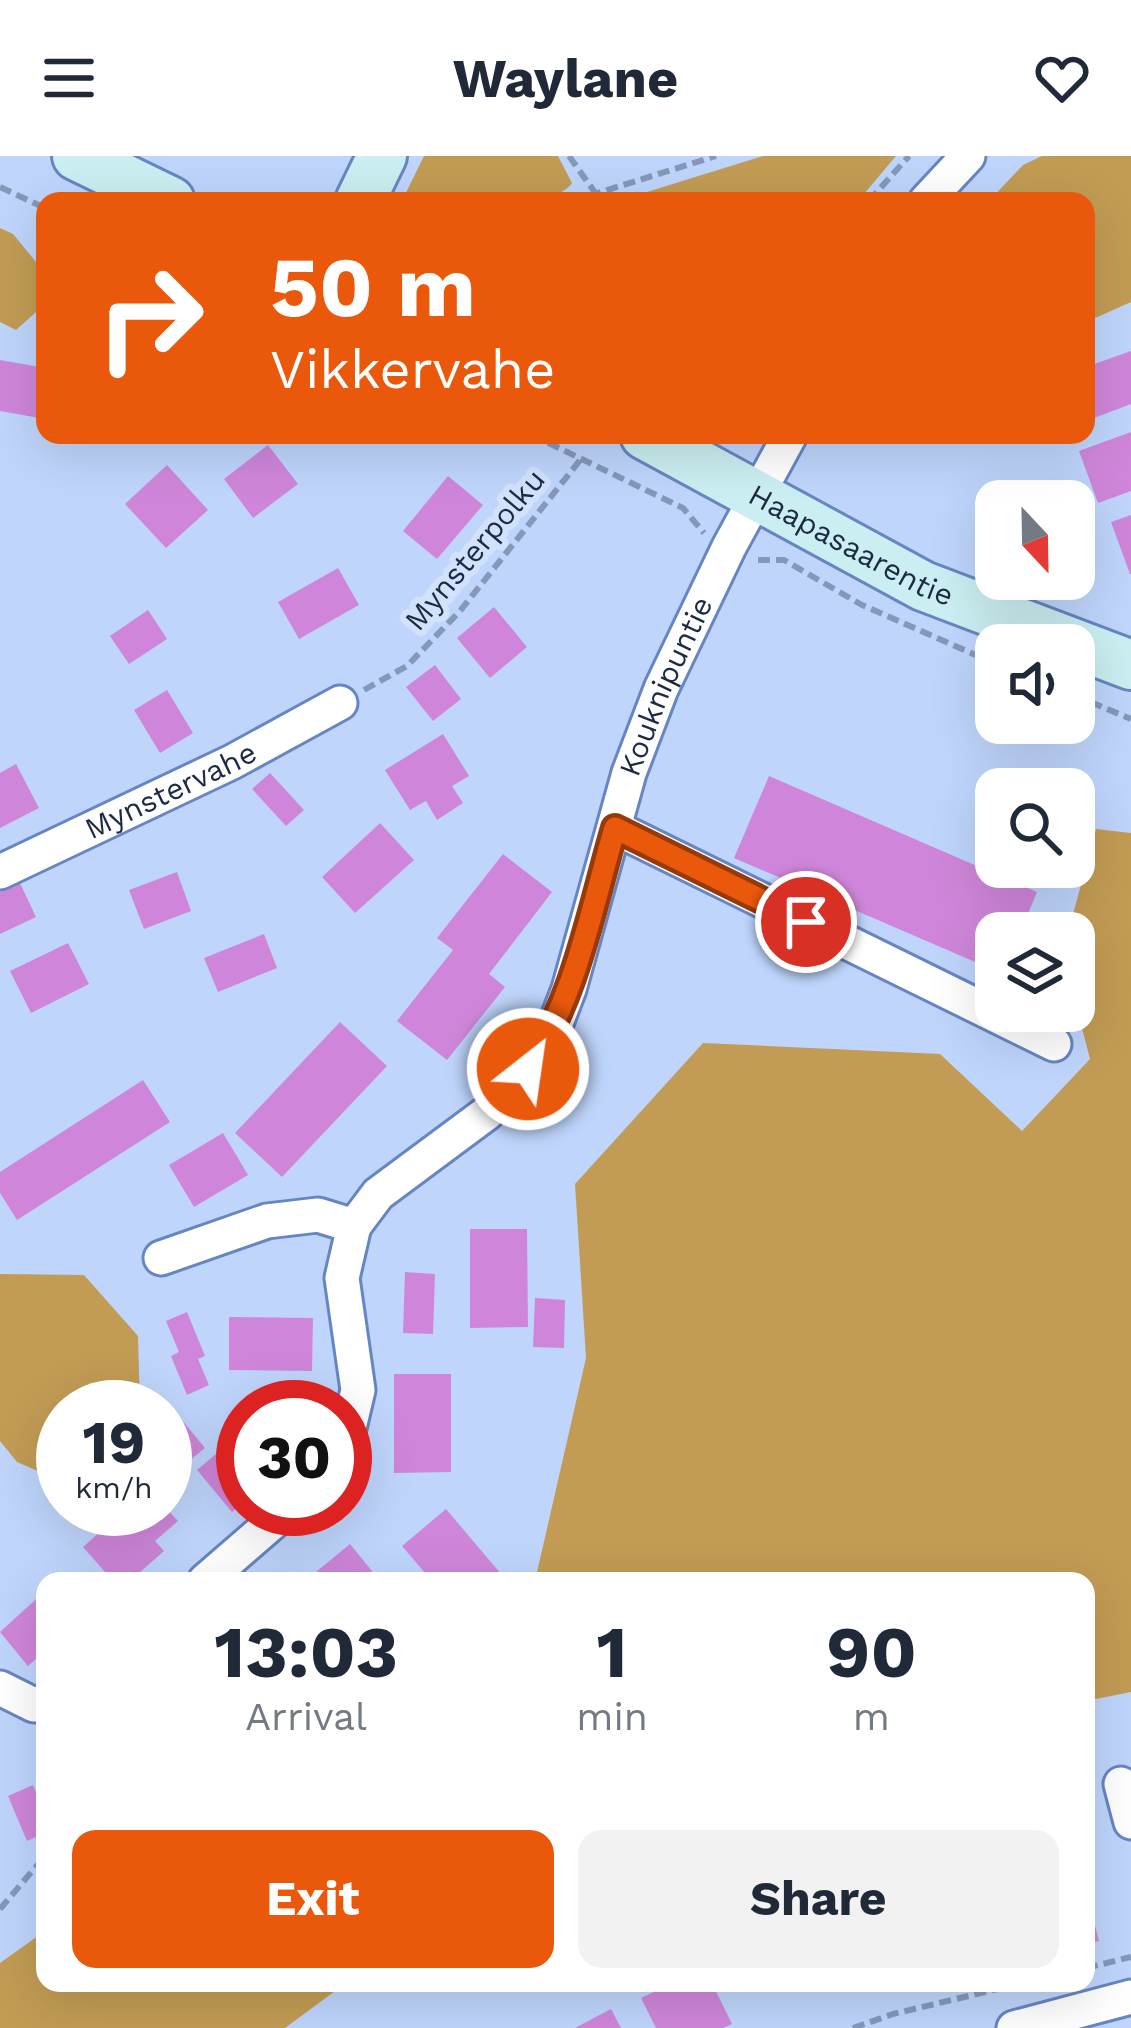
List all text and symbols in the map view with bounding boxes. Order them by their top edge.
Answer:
icon: menu [36,45,102,111]
icon: heart [1029,45,1095,111]
text: Waylane [453,47,678,110]
text: 50 m [270,238,476,336]
icon: right [72,240,228,396]
text: Vikkervahe [270,338,555,401]
street label: Mynsterpolku [397,462,552,637]
street label: Haapasaarentie [743,477,958,613]
north arrow [975,480,1095,600]
map controls [975,480,1095,1032]
street label: Kouknipuntie [612,591,720,781]
button: sound [975,624,1095,744]
street label: Mynstervahe [79,734,262,846]
button: search [975,768,1095,888]
pin [755,871,857,973]
icon: arrive [773,889,839,955]
button: layers [975,912,1095,1032]
position arrow [465,1006,591,1132]
speed limit sign: 30 [216,1380,372,1536]
text: 19 [83,1407,145,1478]
text: km/h [75,1470,153,1505]
text: 13:03 [214,1610,398,1694]
text: 1 [597,1610,628,1694]
text: 90 [826,1610,917,1694]
text: Arrival [245,1694,367,1739]
text: min [576,1694,648,1739]
text: m [853,1694,890,1739]
button: Exit [72,1830,554,1968]
button: Share [578,1830,1059,1968]

